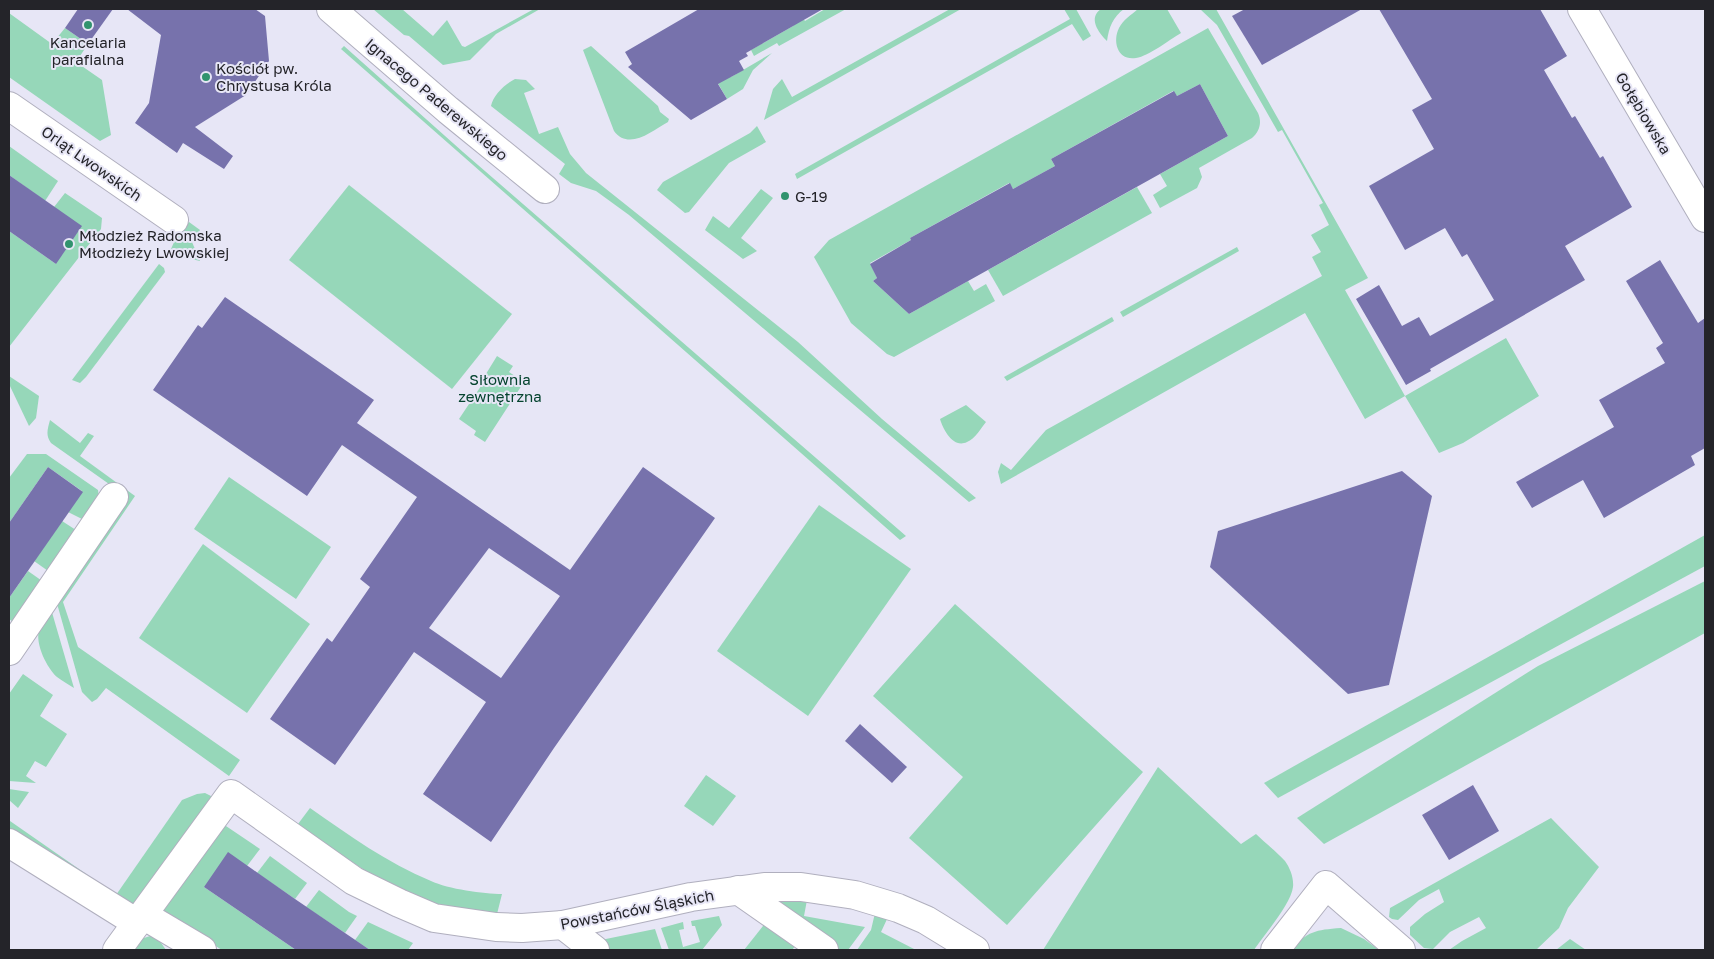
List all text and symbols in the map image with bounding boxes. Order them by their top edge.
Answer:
marker: Kancelaria parafialna [82,19,94,31]
place label: Kancelaria parafialna [50,33,126,68]
street label: Ignacego Paderewskiego [362,34,512,164]
place label: Kościół pw. Chrystusa Króla [216,59,332,94]
street label: Gołębiowska [1612,69,1676,157]
marker: Kościół pw. Chrystusa Króla [200,71,212,83]
street label: Orląt Lwowskich [38,122,146,204]
place label: G-19 [795,187,828,205]
marker: G-19 [779,190,791,202]
place label: Młodzież Radomska Młodzieży Lwowskiej [79,226,229,261]
marker: Młodzież Radomska Młodzieży Lwowskiej [63,238,75,250]
park label: Siłownia zewnętrzna [458,370,542,405]
street label: Powstańców Śląskich [559,885,715,933]

